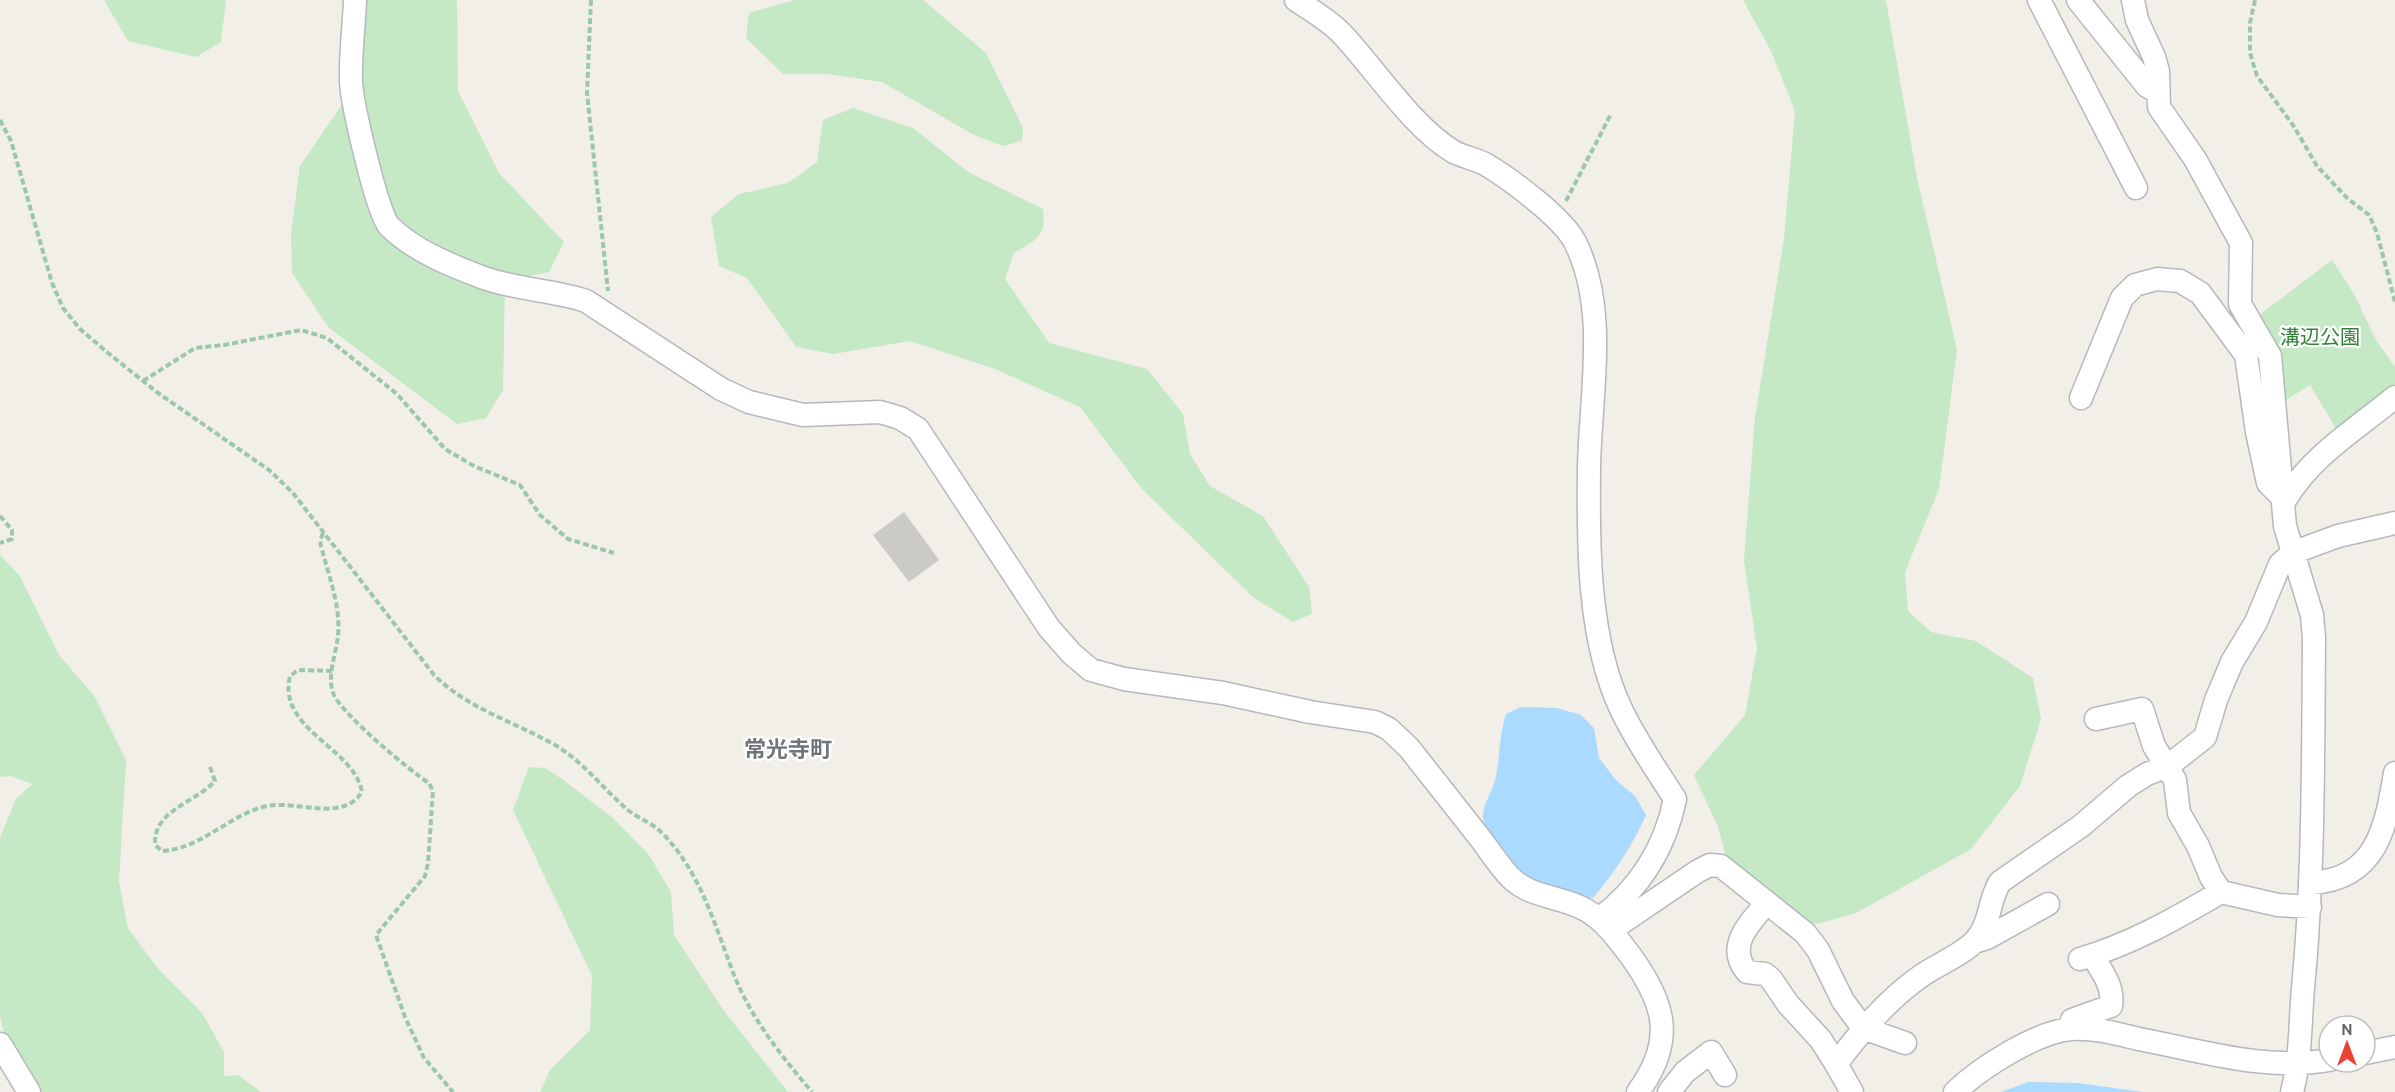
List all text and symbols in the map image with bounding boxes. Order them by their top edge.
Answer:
park label: 溝辺公園 [2280,325,2360,349]
district label: 常光寺町 [744,736,832,763]
north arrow [2317,1014,2377,1074]
text: N [2341,1020,2353,1039]

